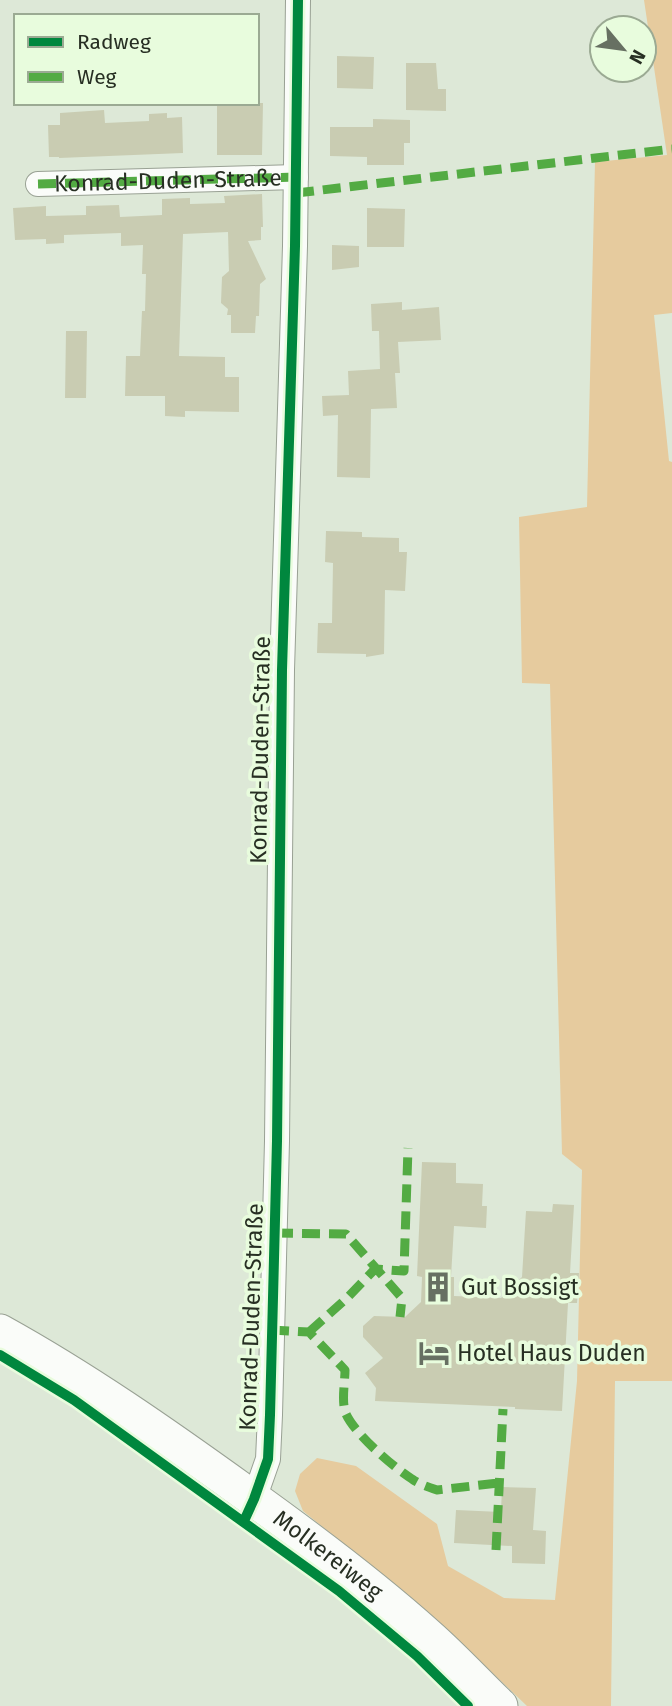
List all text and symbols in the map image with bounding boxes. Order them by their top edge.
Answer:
legend [14,14,259,105]
north arrow [588,14,658,84]
text: Radweg [77,29,151,55]
text: N [624,46,651,68]
text: Weg [77,64,117,90]
street label: Konrad-Duden-Straße [54,163,282,198]
street label: Konrad-Duden-Straße [244,636,276,864]
street label: Konrad-Duden-Straße [233,1203,269,1431]
building icon: Gut Bossigt [421,1270,455,1304]
place label: Gut Bossigt [461,1273,579,1301]
hotel icon: Hotel Haus Duden [417,1336,451,1370]
place label: Hotel Haus Duden [457,1339,646,1367]
street label: Molkereiweg [268,1504,389,1606]

